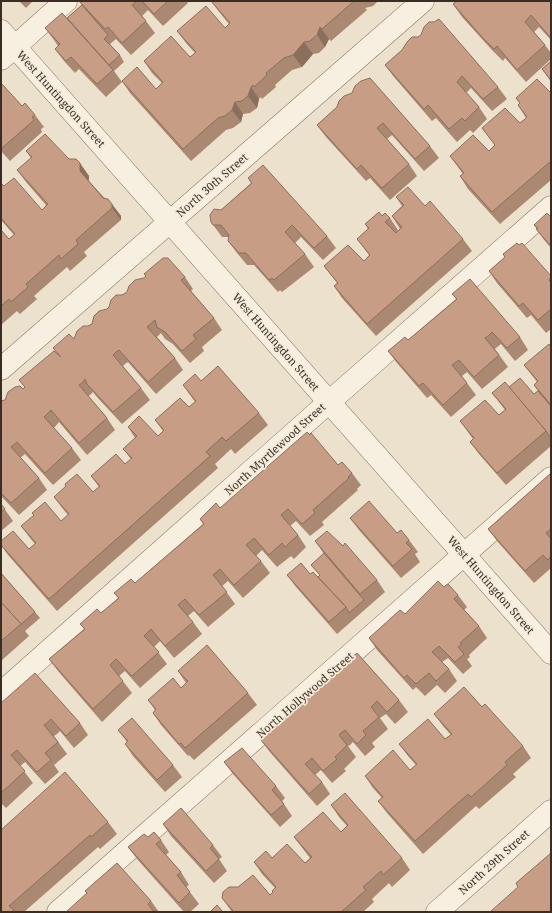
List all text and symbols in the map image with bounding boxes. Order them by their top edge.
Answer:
street label: West Huntingdon Street [14,47,109,150]
street label: North 30th Street [173,149,251,220]
street label: West Huntingdon Street [230,289,323,394]
street label: North Myrtlewood Street [221,399,328,498]
street label: West Huntingdon Street [445,532,538,637]
street label: North Hollywood Street [253,648,357,741]
street label: North 29th Street [455,826,532,897]

